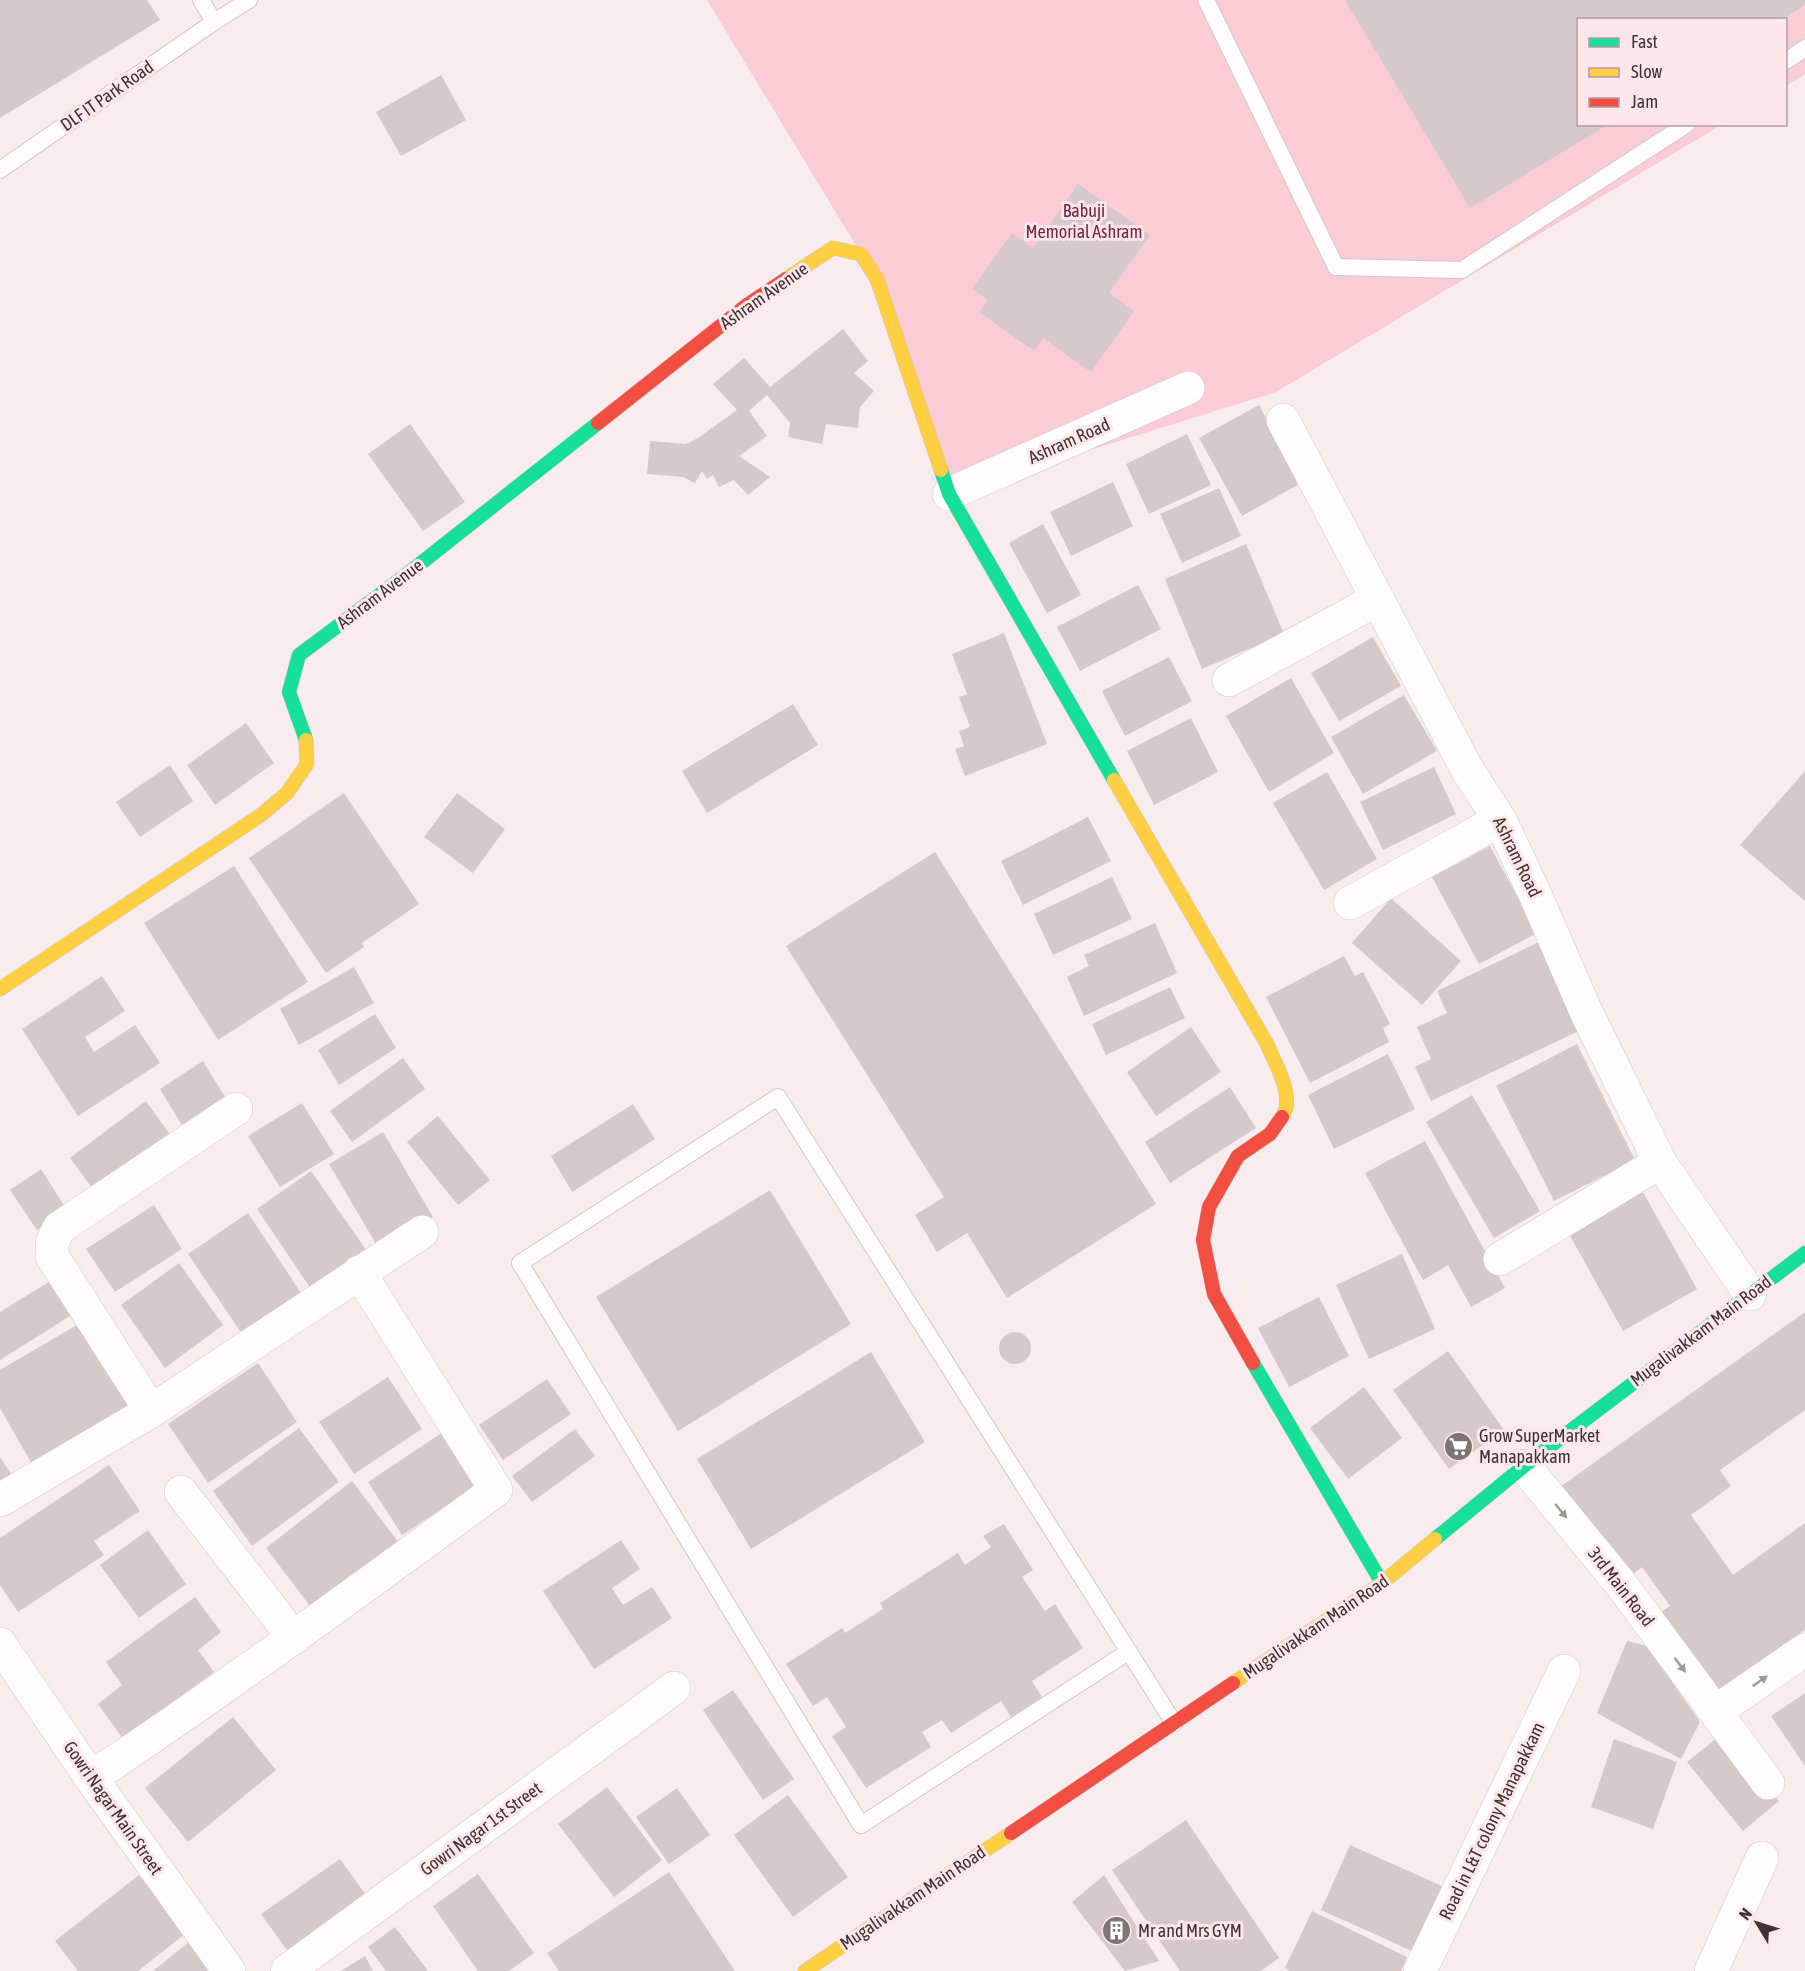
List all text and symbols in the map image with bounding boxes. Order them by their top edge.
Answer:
legend [1577,18,1787,126]
text: Fast [1631,31,1658,52]
street label: DLF IT Park Road [56,56,157,135]
text: Slow [1631,61,1662,82]
text: Jam [1631,91,1658,112]
park label: Babuji Memorial Ashram [1026,200,1142,242]
street label: Ashram Avenue [716,258,812,334]
street label: Ashram Road [1025,413,1113,468]
street label: Ashram Avenue [332,554,427,633]
street label: Ashram Road [1489,813,1546,900]
street label: Mugalivakkam Main Road [1626,1271,1775,1390]
place label: Grow SuperMarket Manapakkam [1479,1425,1600,1467]
supermarket icon: Grow SuperMarket Manapakkam [1442,1430,1474,1462]
one-way arrow [1554,1503,1567,1519]
street label: 3rd Main Road [1584,1543,1659,1631]
street label: Mugalivakkam Main Road [1239,1570,1392,1683]
one-way arrow [1674,1657,1686,1672]
one-way arrow [1752,1676,1768,1687]
street label: Road in L&T colony Manapakkam [1434,1719,1549,1923]
street label: Gowri Nagar Main Street [59,1737,167,1879]
street label: Gowri Nagar 1st Street [416,1778,546,1880]
street label: Mugalivakkam Main Road [836,1841,989,1954]
north arrow [1727,1893,1787,1953]
text: N [1735,1904,1755,1923]
building icon: Mr and Mrs GYM [1101,1915,1133,1947]
place label: Mr and Mrs GYM [1138,1920,1242,1941]

